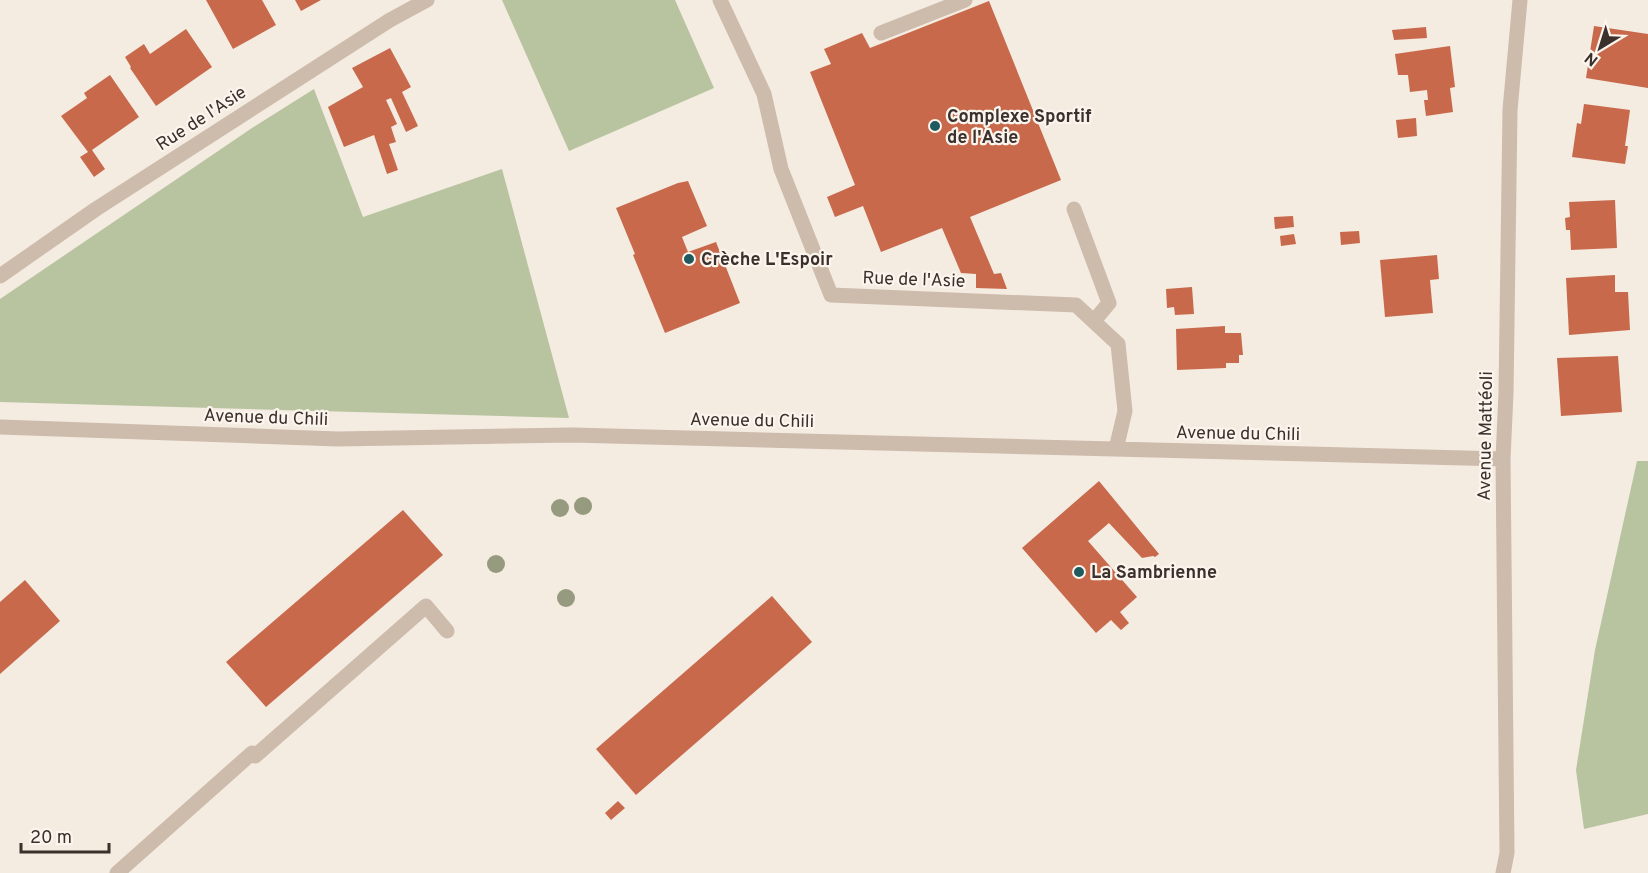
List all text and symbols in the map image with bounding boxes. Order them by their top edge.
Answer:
north arrow [1570,18,1630,78]
text: N [1581,47,1603,70]
street label: Rue de l'Asie [152,82,251,157]
place label: Complexe Sportif de l'Asie [947,106,1092,150]
marker: Complexe Sportif de l'Asie [928,119,942,133]
place label: Crèche L'Espoir [701,249,833,272]
marker: Crèche L'Espoir [682,252,696,266]
street label: Rue de l'Asie [862,267,966,294]
street label: Avenue Mattéoli [1474,371,1499,501]
street label: Avenue du Chili [203,405,329,432]
street label: Avenue du Chili [690,409,814,434]
street label: Avenue du Chili [1176,422,1300,447]
place label: La Sambrienne [1091,562,1217,585]
marker: La Sambrienne [1072,565,1086,579]
scale bar [21,816,110,854]
text: 20 m [30,827,72,850]

